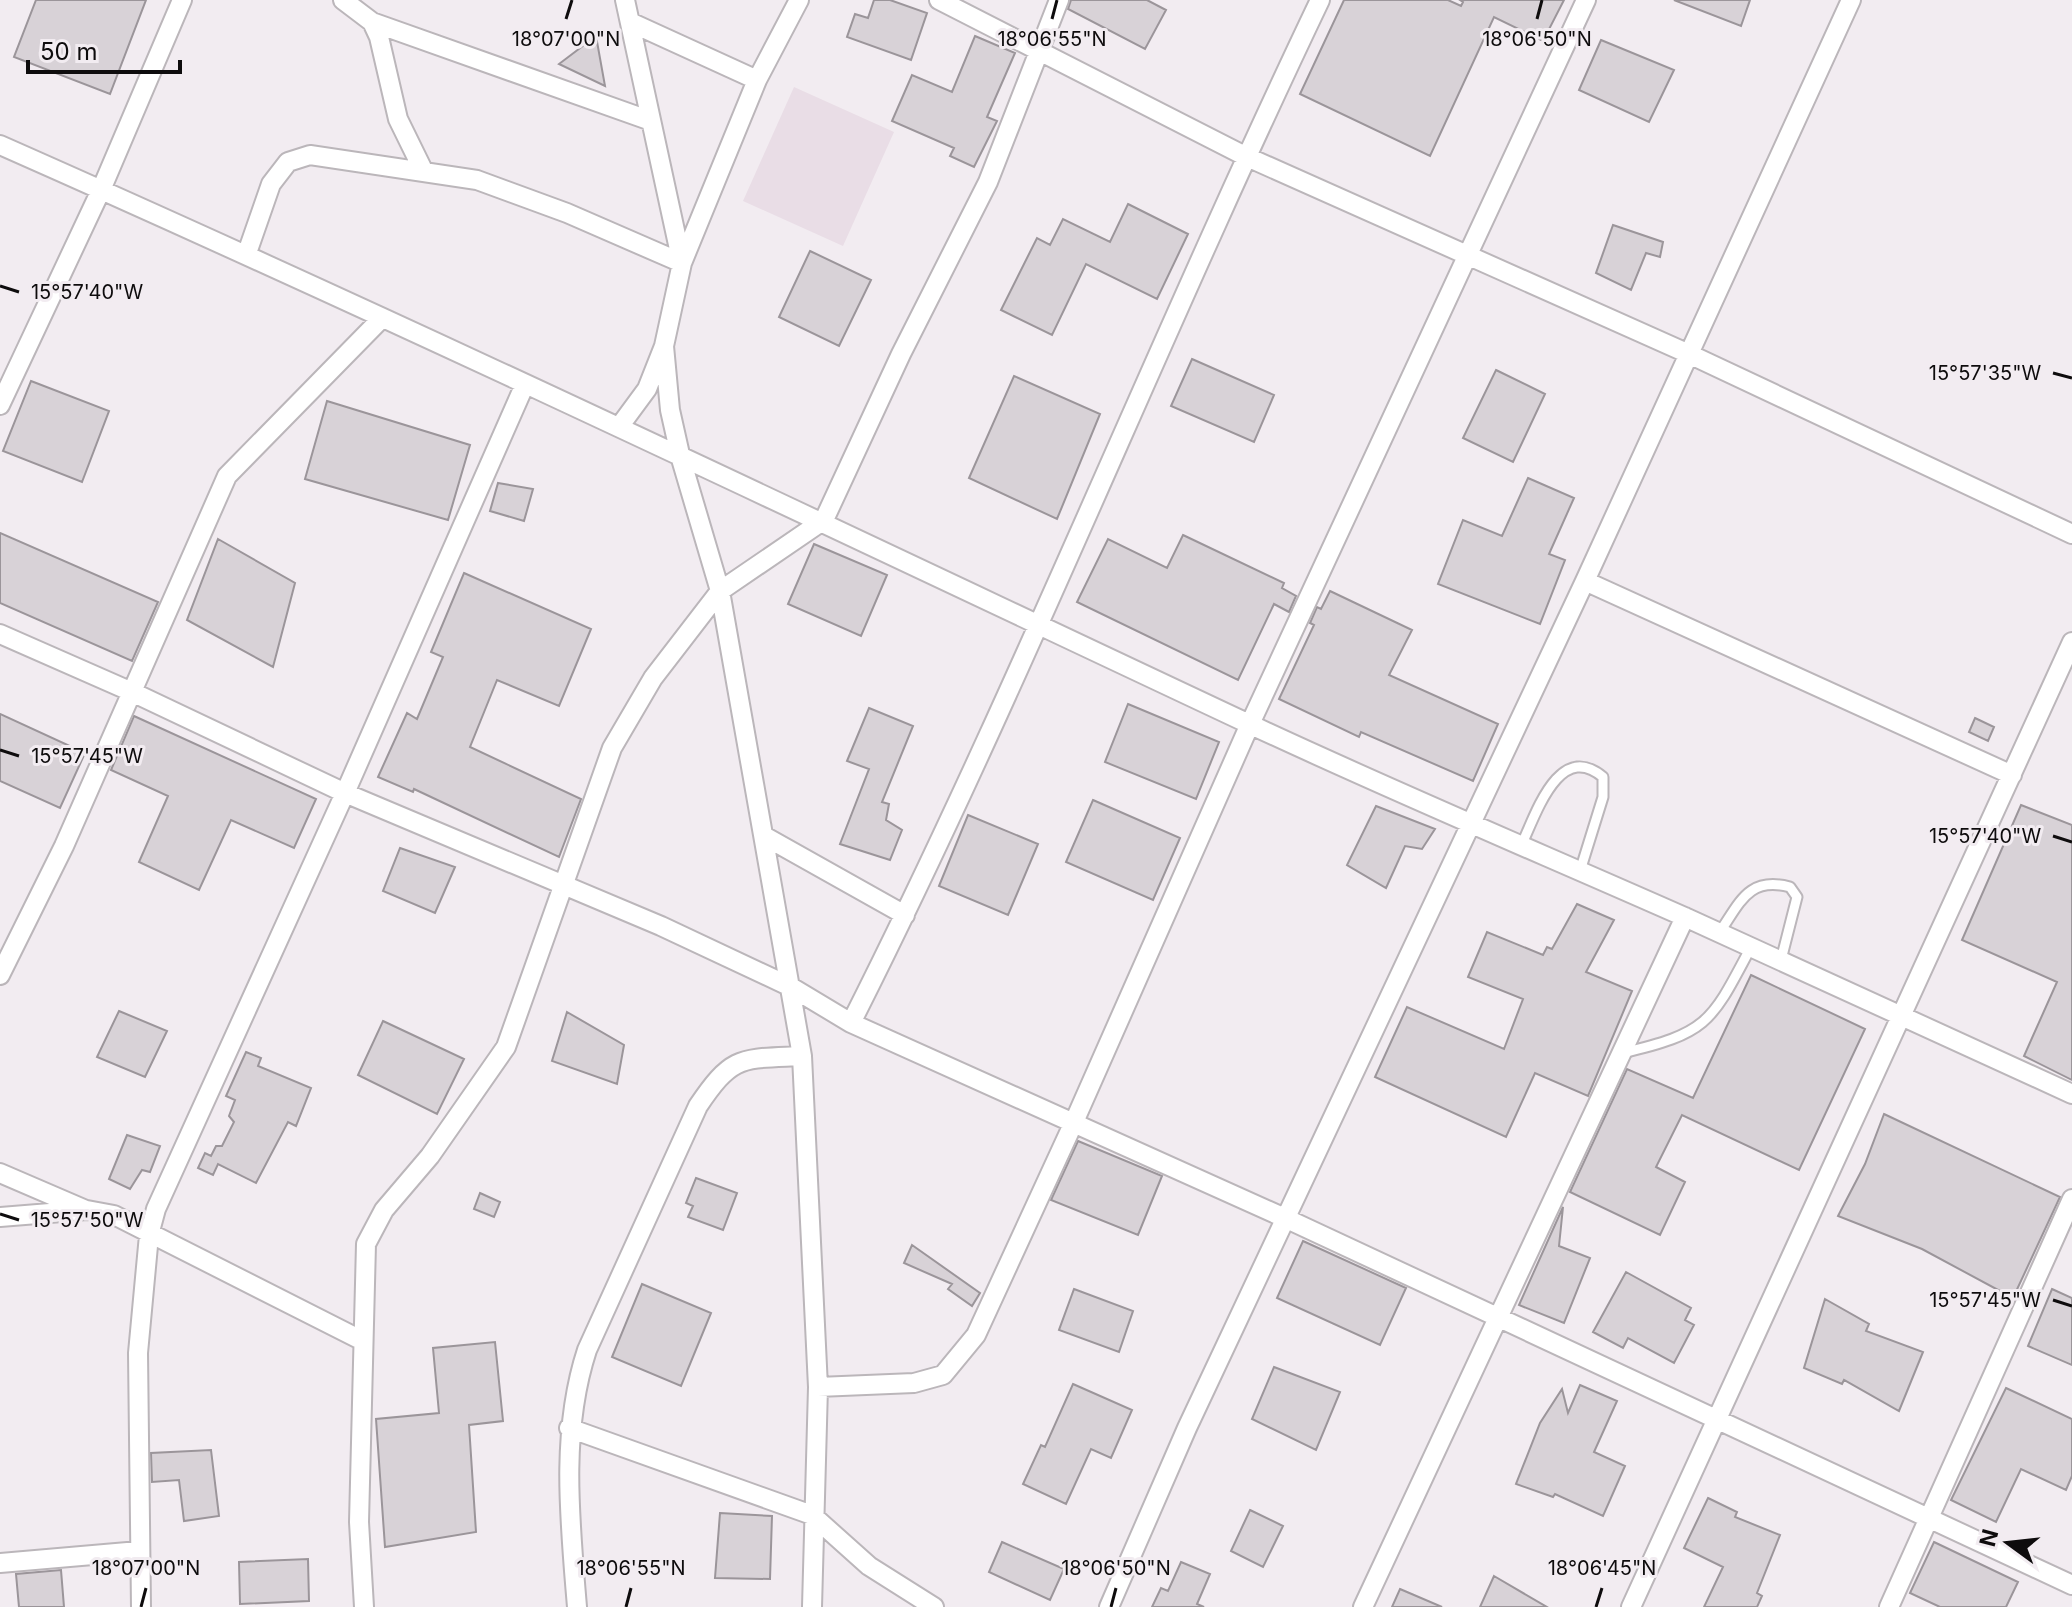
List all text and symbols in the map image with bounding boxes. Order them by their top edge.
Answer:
scale bar [28,24,180,74]
text: 18°07'00"N [512,27,620,51]
text: 18°06'55"N [997,27,1107,51]
text: 18°06'50"N [1482,27,1592,51]
text: 50 m [40,37,98,66]
text: 15°57'40"W [31,280,143,304]
text: 15°57'35"W [1929,361,2041,385]
text: 15°57'45"W [31,744,143,768]
text: 15°57'40"W [1929,824,2041,848]
text: 15°57'50"W [31,1208,144,1232]
text: 15°57'45"W [1929,1288,2041,1312]
north arrow [1968,1503,2048,1583]
text: N [1974,1526,2003,1549]
text: 18°07'00"N [92,1556,200,1580]
text: 18°06'55"N [576,1556,686,1580]
text: 18°06'50"N [1061,1556,1171,1580]
text: 18°06'45"N [1548,1556,1656,1580]

